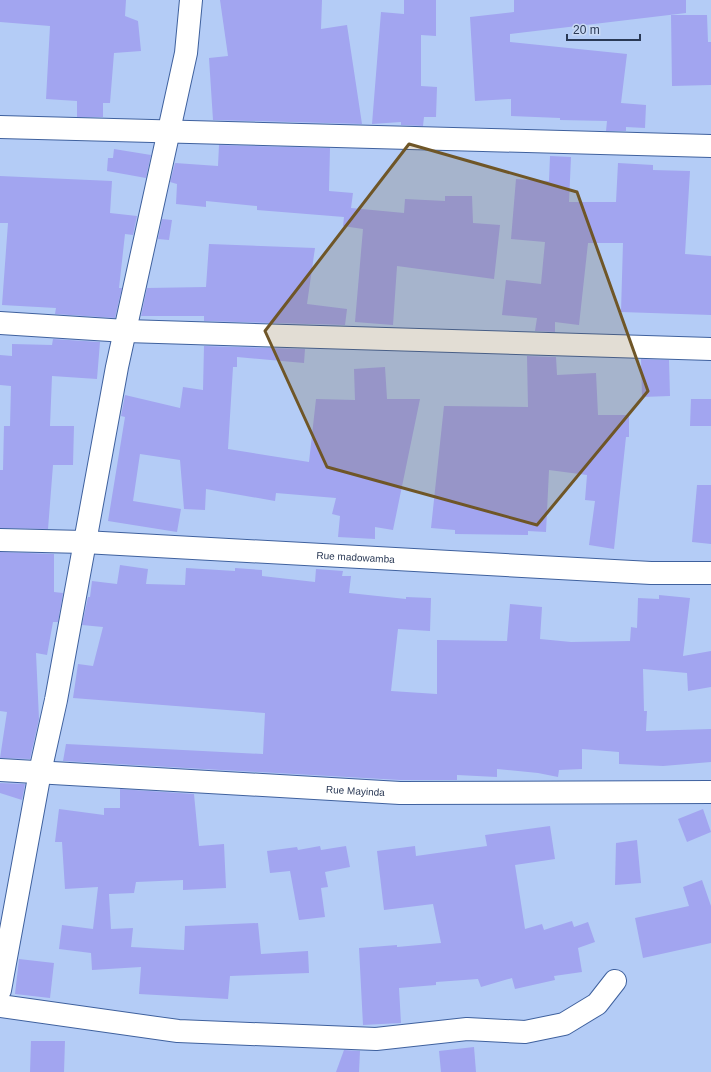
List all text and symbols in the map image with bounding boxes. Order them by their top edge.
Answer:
scale bar [567,16,640,42]
text: 20 m [573,23,600,37]
street label: Rue madowamba [316,549,395,565]
street label: Rue Mayinda [326,783,386,798]

